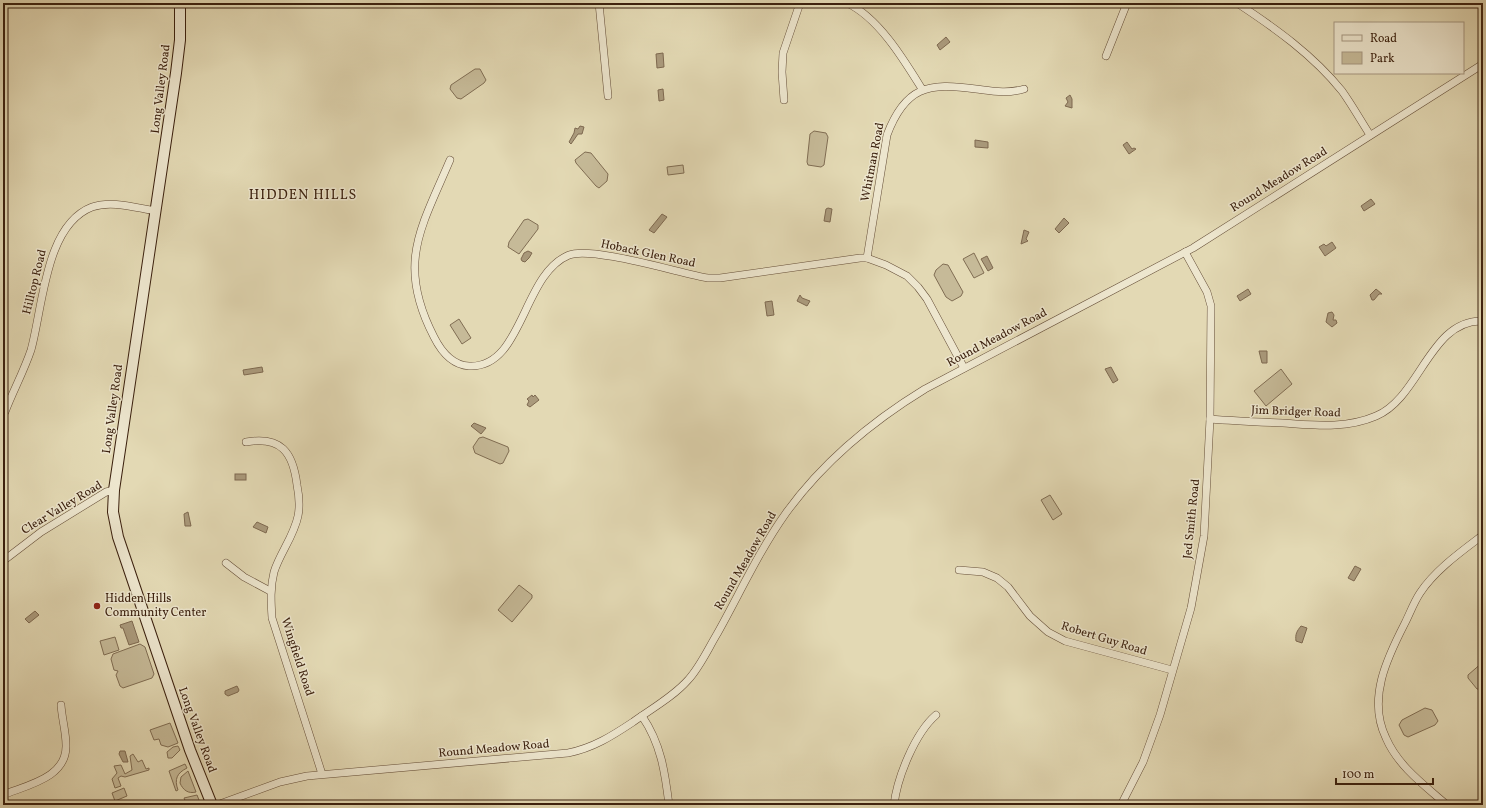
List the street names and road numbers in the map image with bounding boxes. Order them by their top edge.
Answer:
street label: Long Valley Road [148,43,174,135]
street label: Whitman Road [857,121,889,203]
street label: Round Meadow Road [1227,144,1331,216]
street label: Hoback Glen Road [599,236,697,272]
street label: Hilltop Road [19,248,51,316]
street label: Round Meadow Road [944,305,1050,371]
street label: Long Valley Road [99,363,127,455]
street label: Jim Bridger Road [1251,402,1341,422]
street label: Clear Valley Road [19,477,106,538]
street label: Jed Smith Road [1180,478,1204,560]
street label: Round Meadow Road [711,509,781,613]
street label: Wingfield Road [277,616,317,699]
street label: Robert Guy Road [1059,618,1149,660]
street label: Long Valley Road [174,685,220,775]
street label: Round Meadow Road [438,736,550,762]

